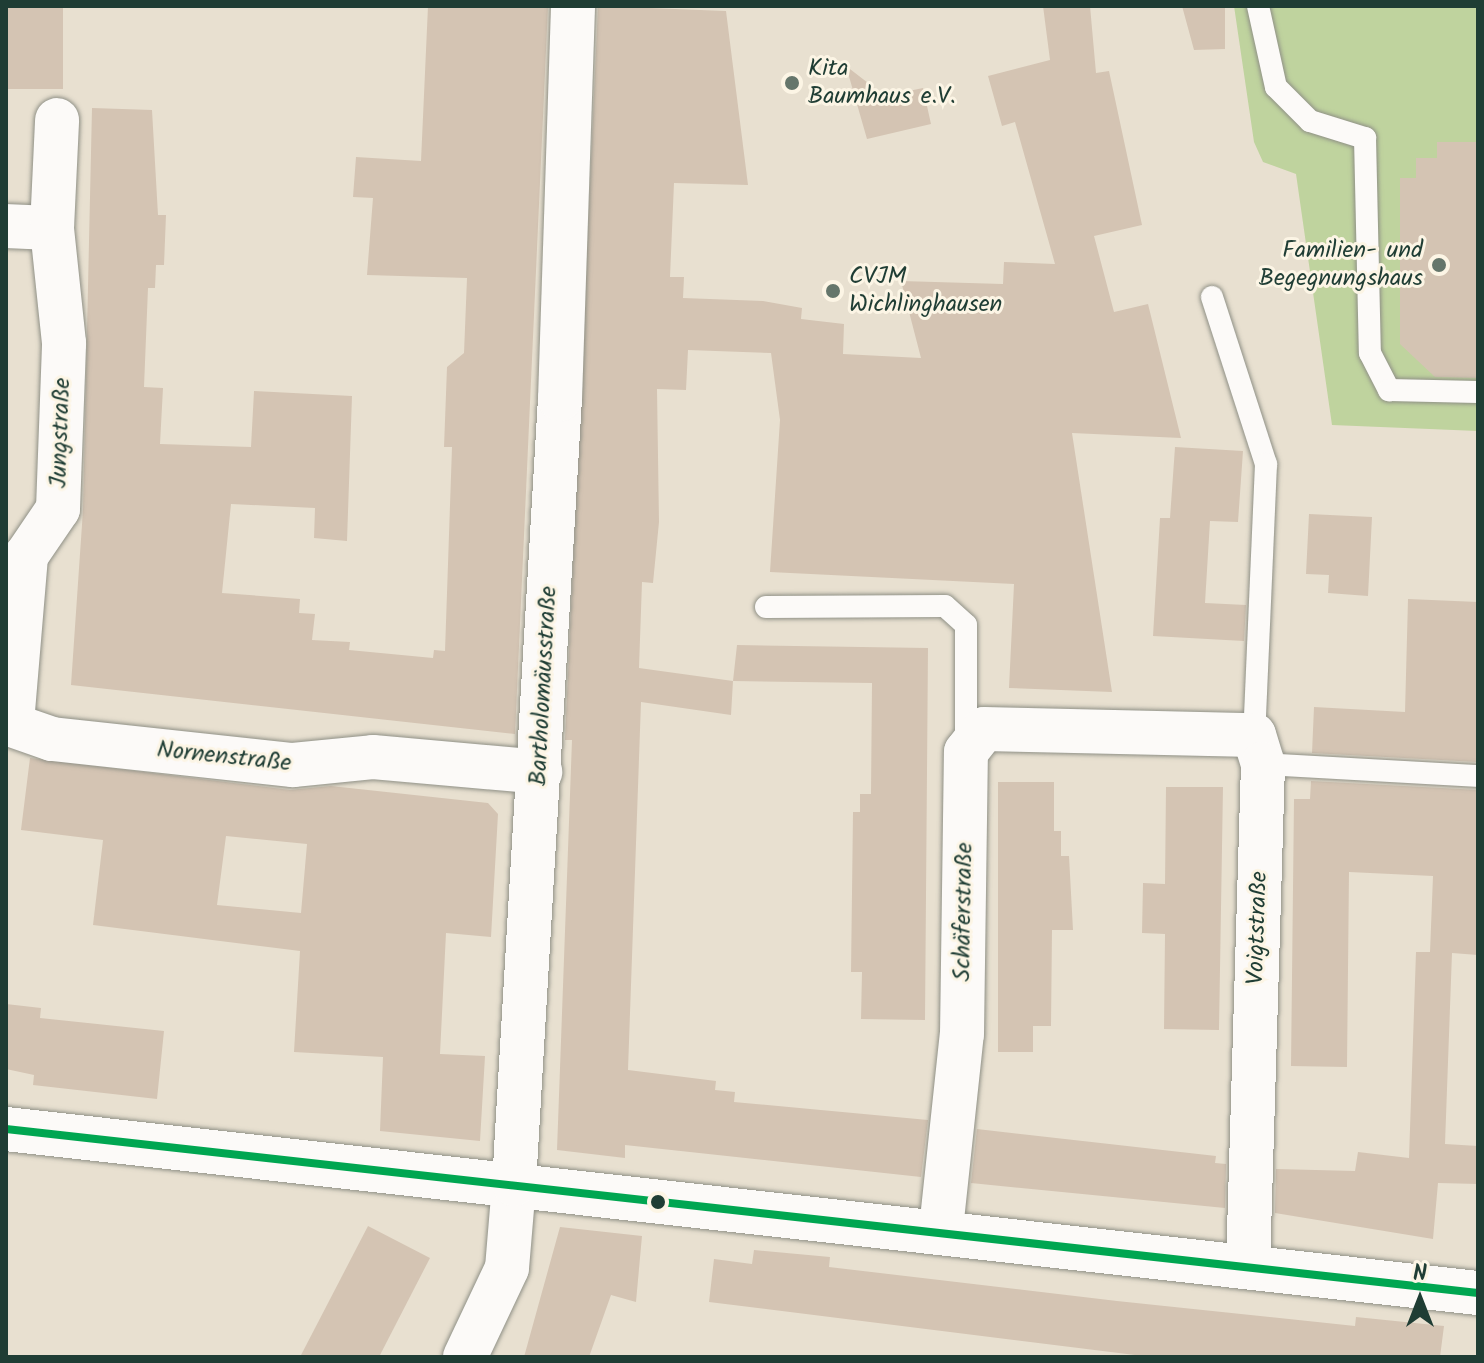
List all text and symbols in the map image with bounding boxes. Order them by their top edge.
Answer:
place label: Kita Baumhaus e.V. [808,55,956,111]
marker: Kita Baumhaus e.V. [783,74,801,92]
place label: Familien- und Begegnungshaus [1259,237,1423,293]
marker: Familien- und Begegnungshaus [1430,256,1448,274]
place label: CVJM Wichlinghausen [849,263,1002,319]
marker: CVJM Wichlinghausen [824,282,842,300]
street label: Jungstraße [45,377,77,489]
street label: Bartholomäusstraße [524,585,564,787]
street label: Nornenstraße [155,736,293,778]
street label: Schäferstraße [948,842,980,982]
street label: Voigtstraße [1242,871,1274,985]
unlabelled marker [650,1194,666,1210]
text: N [1413,1257,1427,1292]
north arrow [1380,1259,1460,1339]

